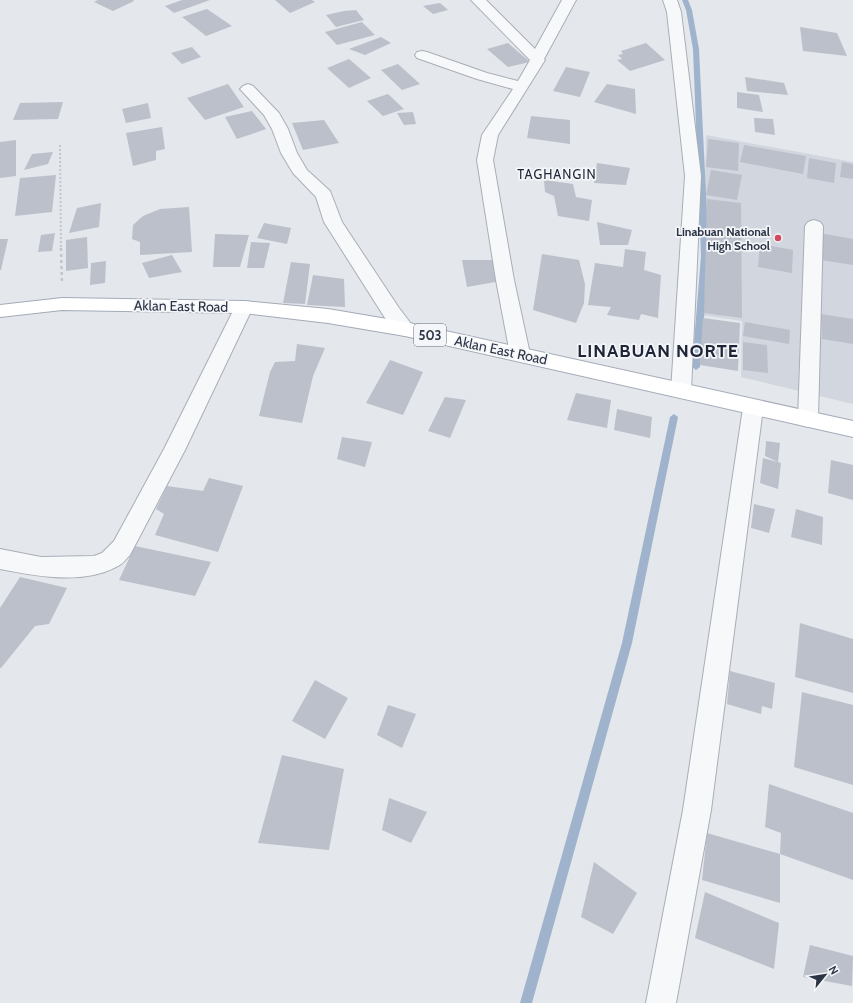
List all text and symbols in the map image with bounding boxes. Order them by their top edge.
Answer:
district label: TAGHANGIN [517,166,597,182]
place label: Linabuan National High School [676,224,770,253]
marker: Linabuan National High School [773,233,783,243]
street label: Aklan East Road [134,296,228,316]
road number: 503 [414,324,446,346]
street label: Aklan East Road [453,331,549,369]
district label: LINABUAN NORTE [577,340,739,362]
north arrow [805,955,845,995]
text: N [826,963,842,977]

